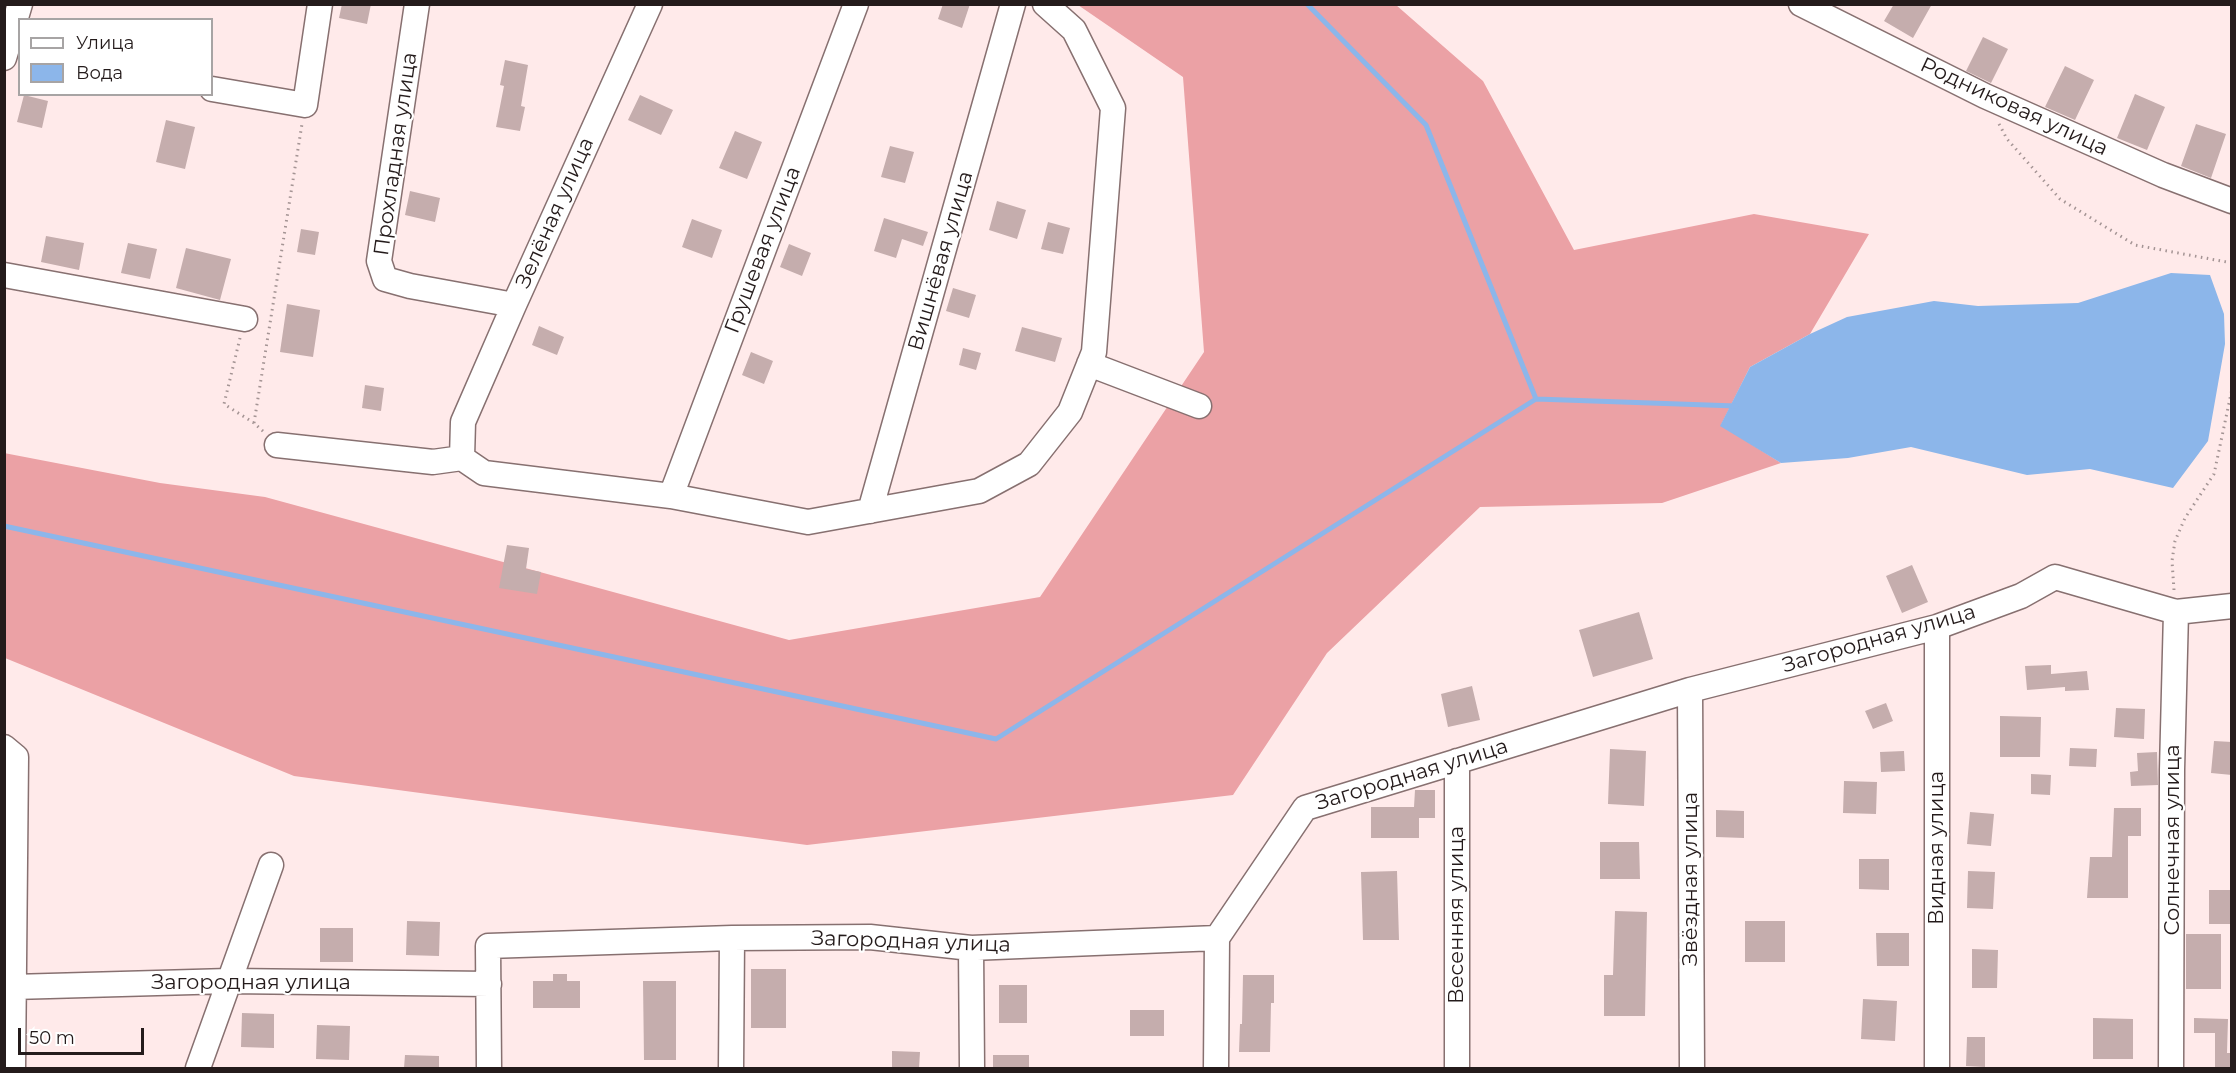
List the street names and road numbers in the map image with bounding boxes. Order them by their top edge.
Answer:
street label: Прохладная улица [369,51,423,257]
street label: Родниковая улица [1916,52,2112,162]
street label: Зелёная улица [510,134,600,292]
street label: Грушевая улица [720,163,806,337]
street label: Вишнёвая улица [903,168,979,354]
street label: Загородная улица [1780,599,1978,679]
street label: Загородная улица [1313,734,1511,816]
street label: Солнечная улица [2160,744,2186,936]
street label: Видная улица [1924,771,1950,925]
street label: Звёздная улица [1678,792,1704,966]
street label: Весенняя улица [1444,826,1470,1004]
street label: Загородная улица [811,926,1011,958]
street label: Загородная улица [151,970,351,996]

